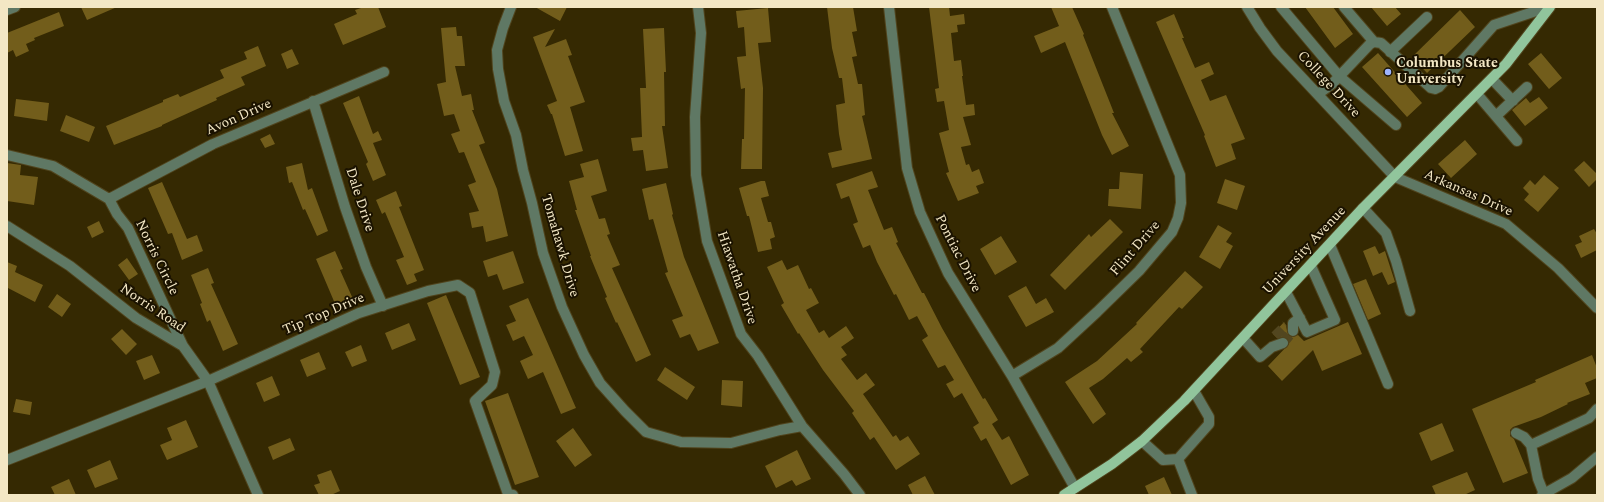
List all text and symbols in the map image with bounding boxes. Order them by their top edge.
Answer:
street label: College Drive [1293,48,1363,122]
place label: Columbus State University [1396,56,1498,88]
marker: Columbus State University [1383,67,1393,77]
street label: Avon Drive [204,96,274,140]
street label: Dale Drive [341,166,377,234]
street label: Arkansas Drive [1421,167,1515,221]
street label: Tomahawk Drive [536,193,582,299]
street label: University Avenue [1260,203,1350,299]
street label: Pontiac Drive [930,212,984,296]
street label: Norris Circle [131,218,181,298]
street label: Flint Drive [1107,218,1165,280]
street label: Hiawatha Drive [712,229,760,327]
street label: Norris Road [116,281,188,337]
street label: Tip Top Drive [281,290,367,340]

